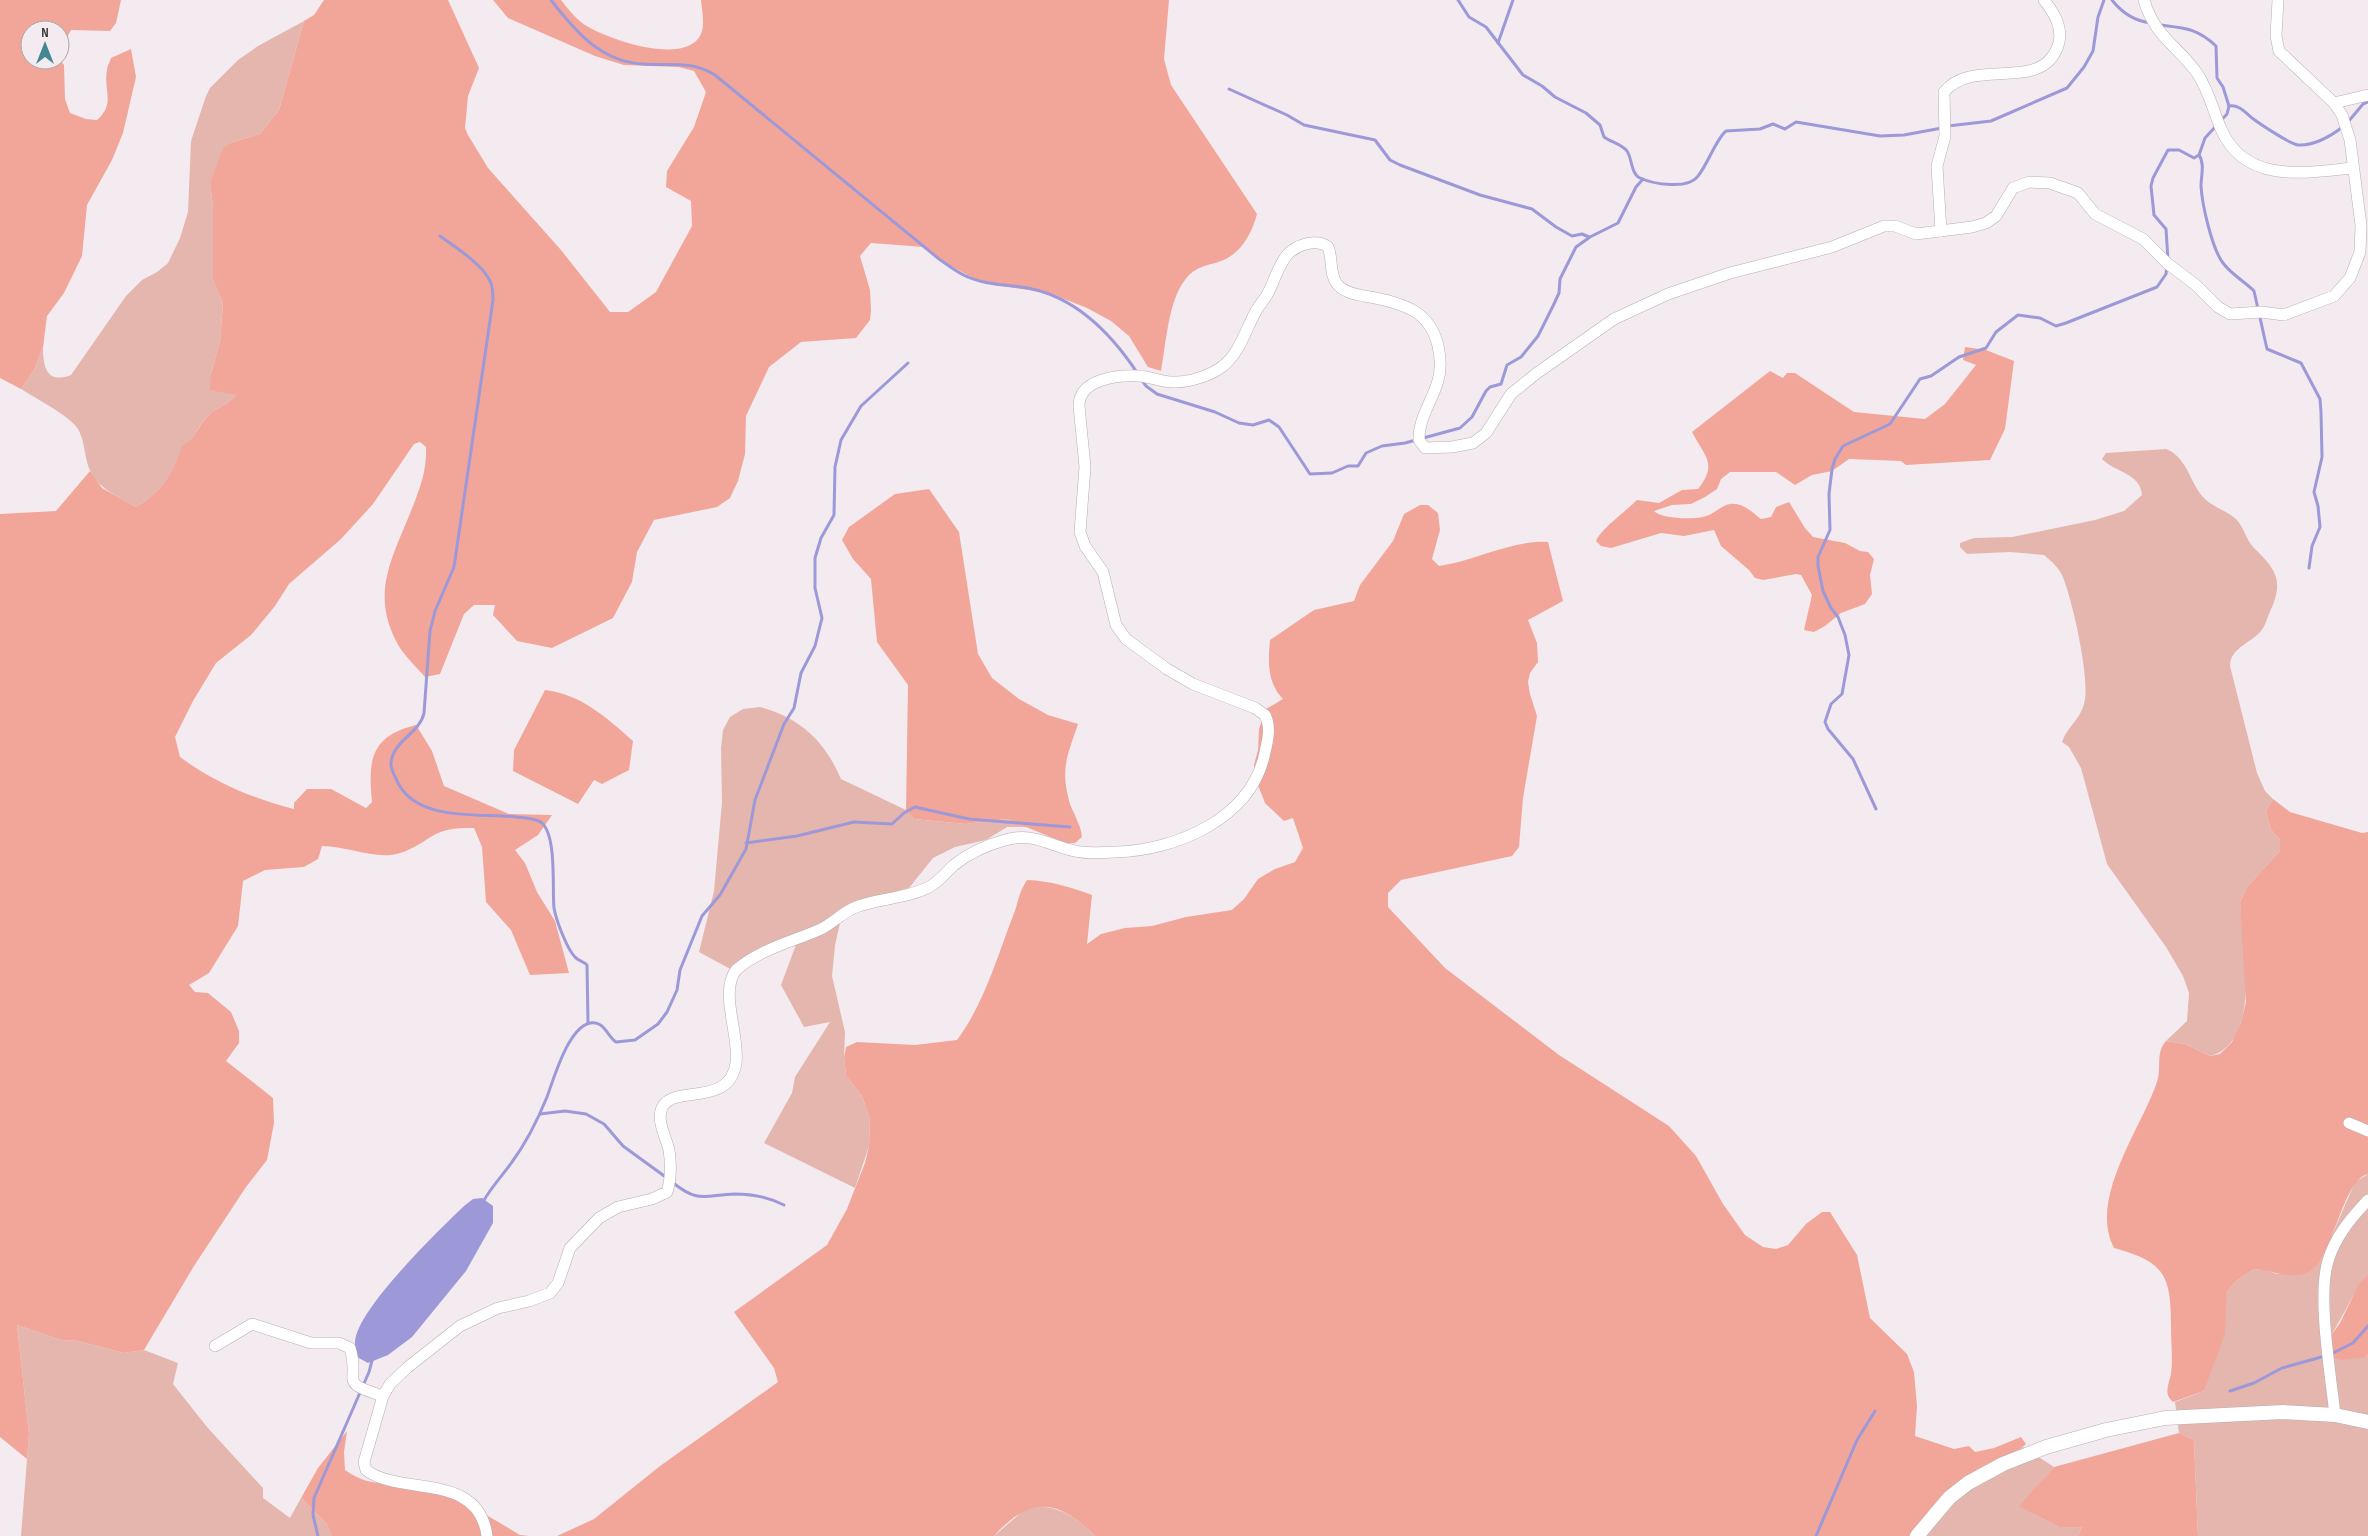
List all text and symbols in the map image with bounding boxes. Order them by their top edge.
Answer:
north arrow [20,20,70,70]
text: N [41,24,49,41]

